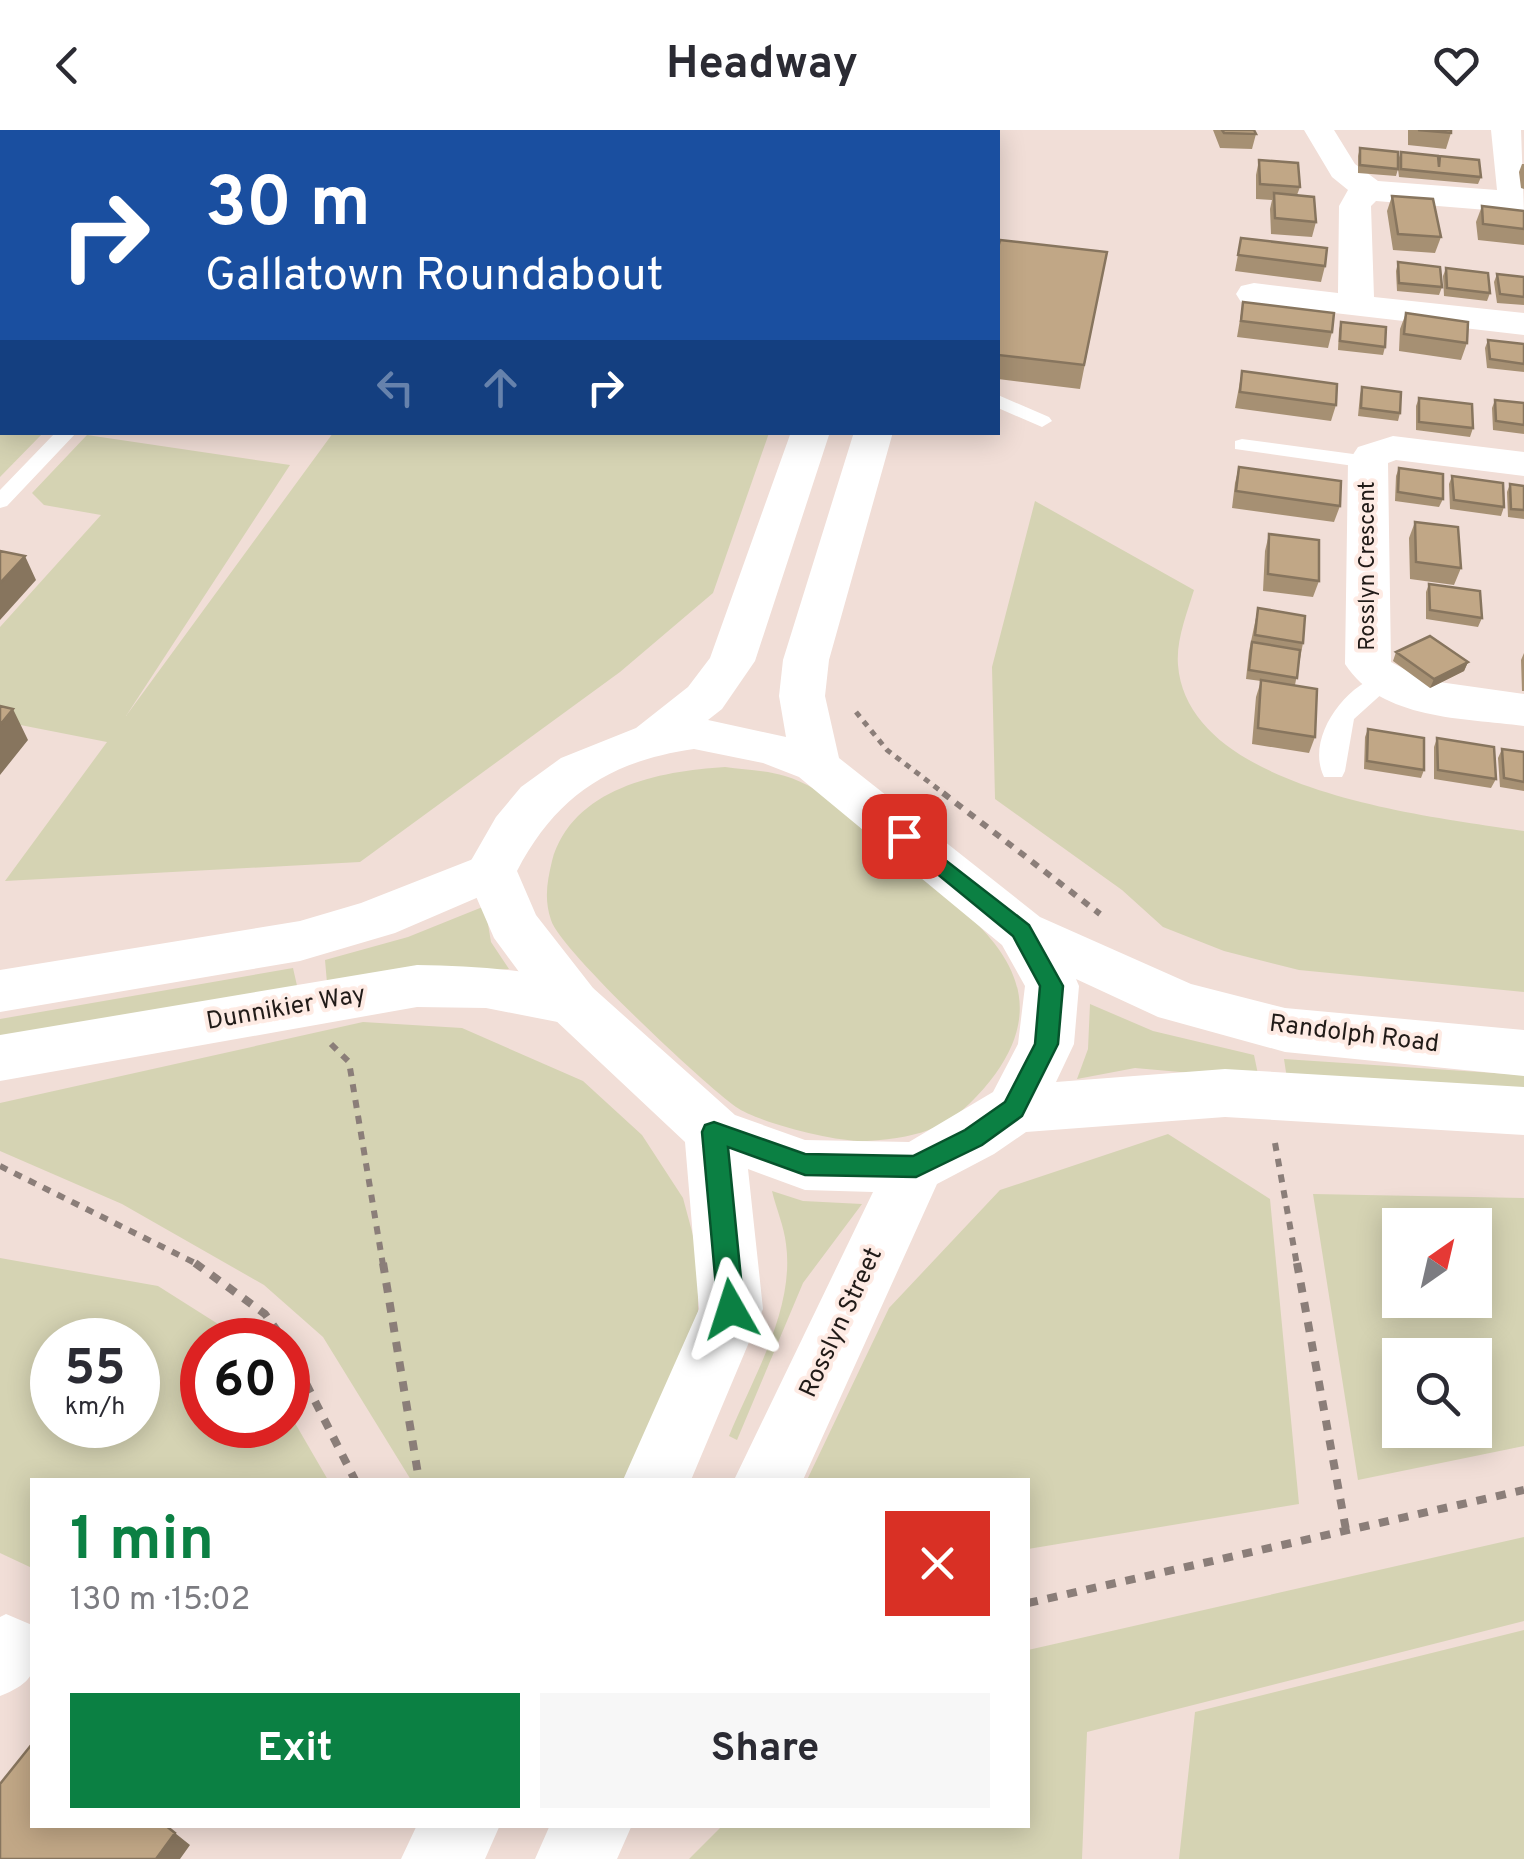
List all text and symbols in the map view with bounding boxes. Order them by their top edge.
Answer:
text: Headway [666,37,858,94]
icon: back [40,38,95,93]
icon: heart [1429,38,1484,93]
text: 30 m [205,162,371,251]
icon: right [40,170,170,300]
text: Gallatown Roundabout [205,249,664,306]
icon: left [368,360,423,415]
icon: ahead [473,360,528,415]
icon: right [578,360,633,415]
street label: Rosslyn Crescent [1355,481,1382,651]
pin [862,794,947,879]
icon: arrive [877,809,932,864]
street label: Dunnikier Way [204,979,368,1039]
street label: Randolph Road [1267,1009,1441,1061]
north arrow [1382,1208,1492,1318]
map controls [1382,1208,1492,1448]
street label: Rosslyn Street [793,1243,891,1403]
position arrow [679,1257,783,1361]
speed limit sign: 60 [180,1318,310,1448]
button: search [1382,1338,1492,1448]
text: 55 [64,1339,126,1402]
text: km/h [65,1392,125,1424]
text: 1 min [70,1505,214,1581]
button: close [885,1511,990,1616]
text: 130 m · 15:02 [70,1581,250,1621]
button: Exit [70,1693,520,1808]
button: Share [540,1693,990,1808]

